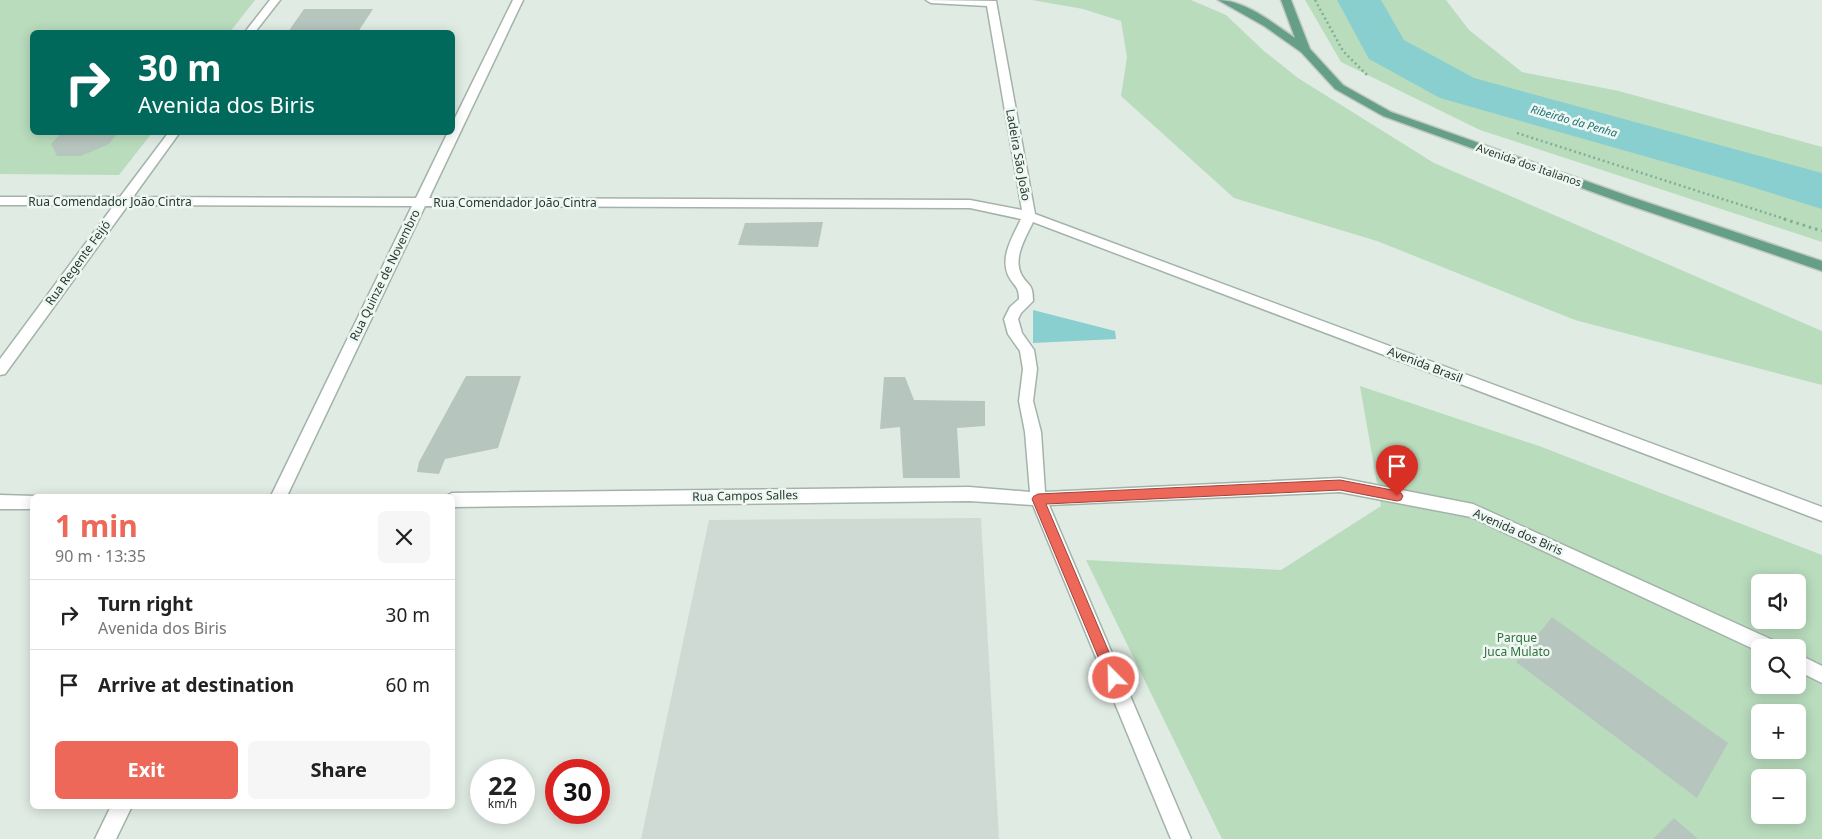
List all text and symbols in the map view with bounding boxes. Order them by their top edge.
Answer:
text: 30 m [138,44,221,91]
icon: right [55,50,120,115]
text: Avenida dos Biris [138,89,315,119]
water label: Ribeirão da Penha [1529,101,1620,140]
street label: Ladeira São João [1002,108,1035,202]
street label: Avenida dos Italianos [1475,139,1584,190]
street label: Rua Comendador João Cintra [28,193,192,210]
street label: Rua Comendador João Cintra [433,194,597,211]
street label: Rua Quinze de Novembro [345,206,424,343]
street label: Rua Regente Feijó [41,217,114,309]
street label: Avenida Brasil [1385,342,1465,387]
pin [1376,445,1418,496]
icon: arrive [1383,452,1411,480]
street label: Rua Campos Salles [692,486,798,505]
street label: Avenida dos Biris [1471,504,1566,559]
text: 1 min [55,505,138,546]
button: close [378,511,430,563]
text: 90 m · 13:35 [55,545,146,567]
map controls [1751,574,1806,824]
button: sound [1751,574,1806,629]
text: Turn right [98,591,193,617]
icon: right [55,601,83,629]
text: 30 m [386,602,430,628]
text: Avenida dos Biris [98,617,227,639]
park label: Parque Juca Mulato [1483,629,1550,660]
button: search [1751,639,1806,694]
position arrow [1087,651,1139,703]
icon: arrive [55,671,83,699]
text: Arrive at destination [98,672,294,698]
text: 60 m [386,672,430,698]
button: + [1751,704,1806,759]
button: Exit [55,741,238,799]
button: Share [248,741,430,799]
speed limit sign: 30 [545,759,610,824]
text: 22 [488,768,517,802]
button: − [1751,769,1806,824]
text: km/h [488,795,517,812]

